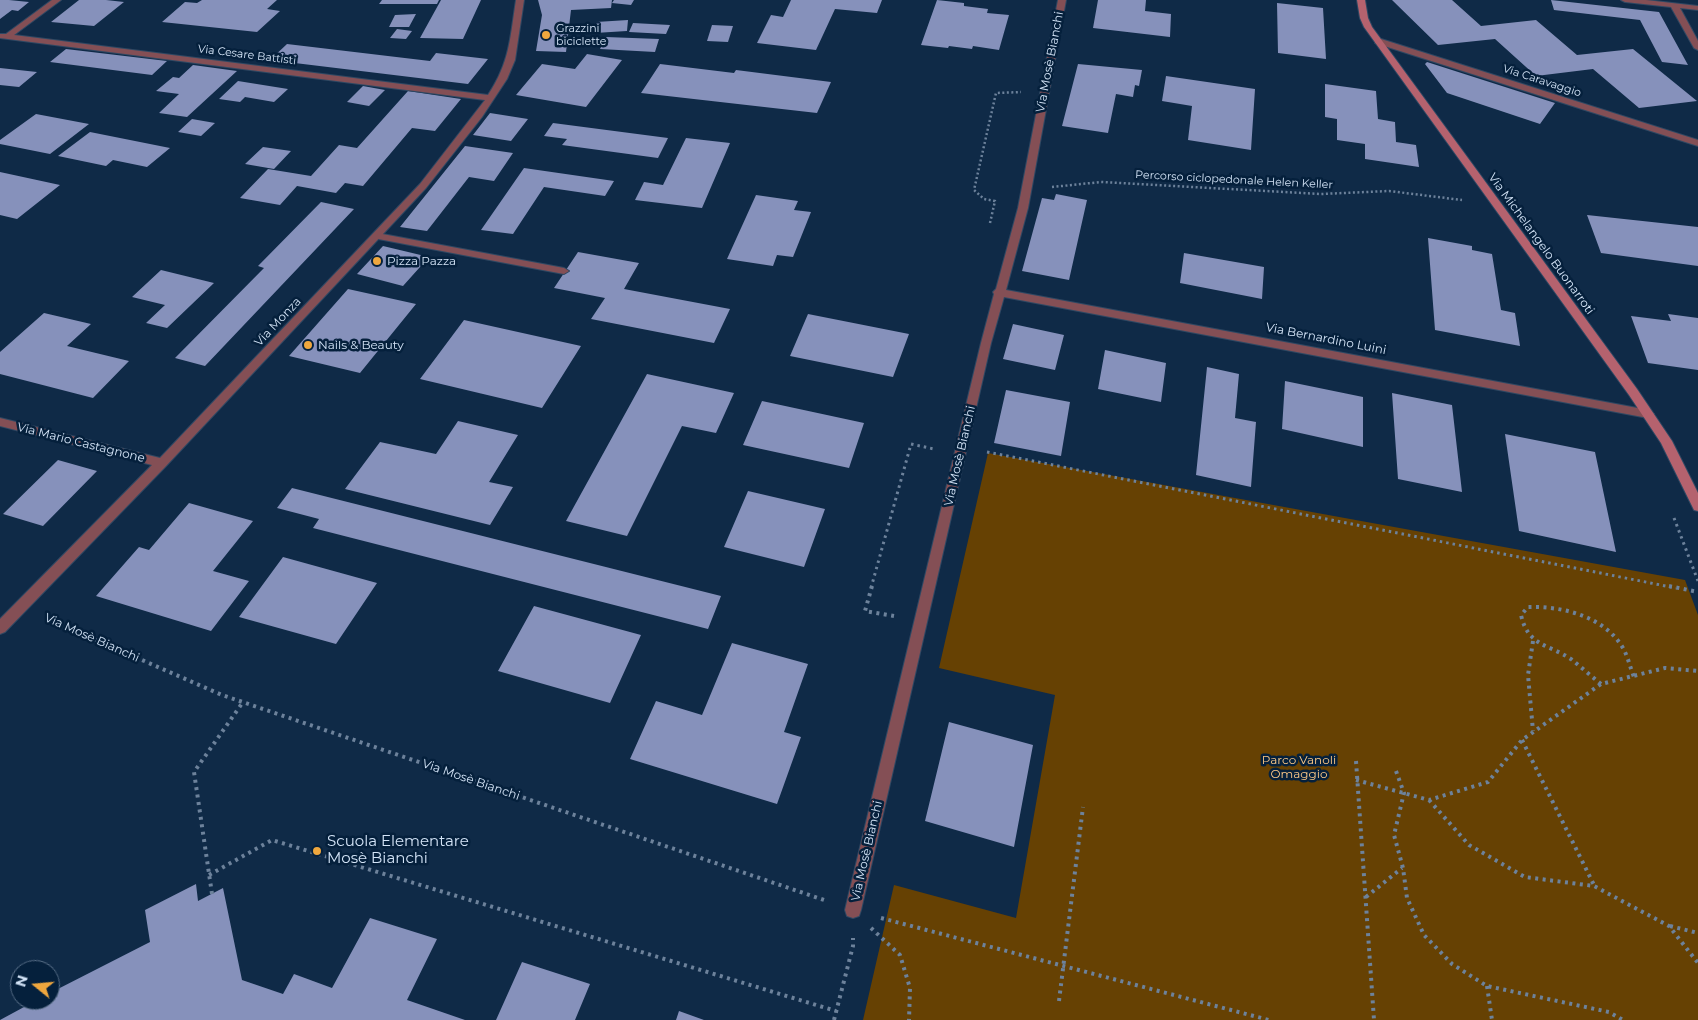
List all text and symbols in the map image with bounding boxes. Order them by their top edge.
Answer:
street label: Via Mosè Bianchi [1033,10,1067,114]
place label: Grazzini biciclette [556,22,606,48]
marker: Grazzini biciclette [540,29,552,41]
street label: Via Cesare Battisti [197,42,297,68]
street label: Via Caravaggio [1501,62,1583,100]
street label: Percorso ciclopedonale Helen Keller [1135,168,1333,192]
street label: Via Michelangelo Buonarroti [1485,171,1597,317]
place label: Pizza Pazza [387,254,456,268]
marker: Pizza Pazza [371,255,383,267]
street label: Via Monza [252,294,304,350]
street label: Via Bernardino Luini [1265,320,1387,358]
place label: Nails & Beauty [318,338,404,352]
marker: Nails & Beauty [302,339,314,351]
street label: Via Mosè Bianchi [941,405,979,507]
street label: Via Mario Castagnone [16,420,146,466]
street label: Via Mosè Bianchi [42,611,142,665]
park label: Parco Vanoli Omaggio [1262,753,1336,781]
street label: Via Mosè Bianchi [420,757,522,803]
street label: Via Mosè Bianchi [848,800,886,902]
place label: Scuola Elementare Mosè Bianchi [327,833,469,868]
marker: Scuola Elementare Mosè Bianchi [311,845,323,857]
north arrow [10,960,60,1010]
text: N [11,973,32,989]

